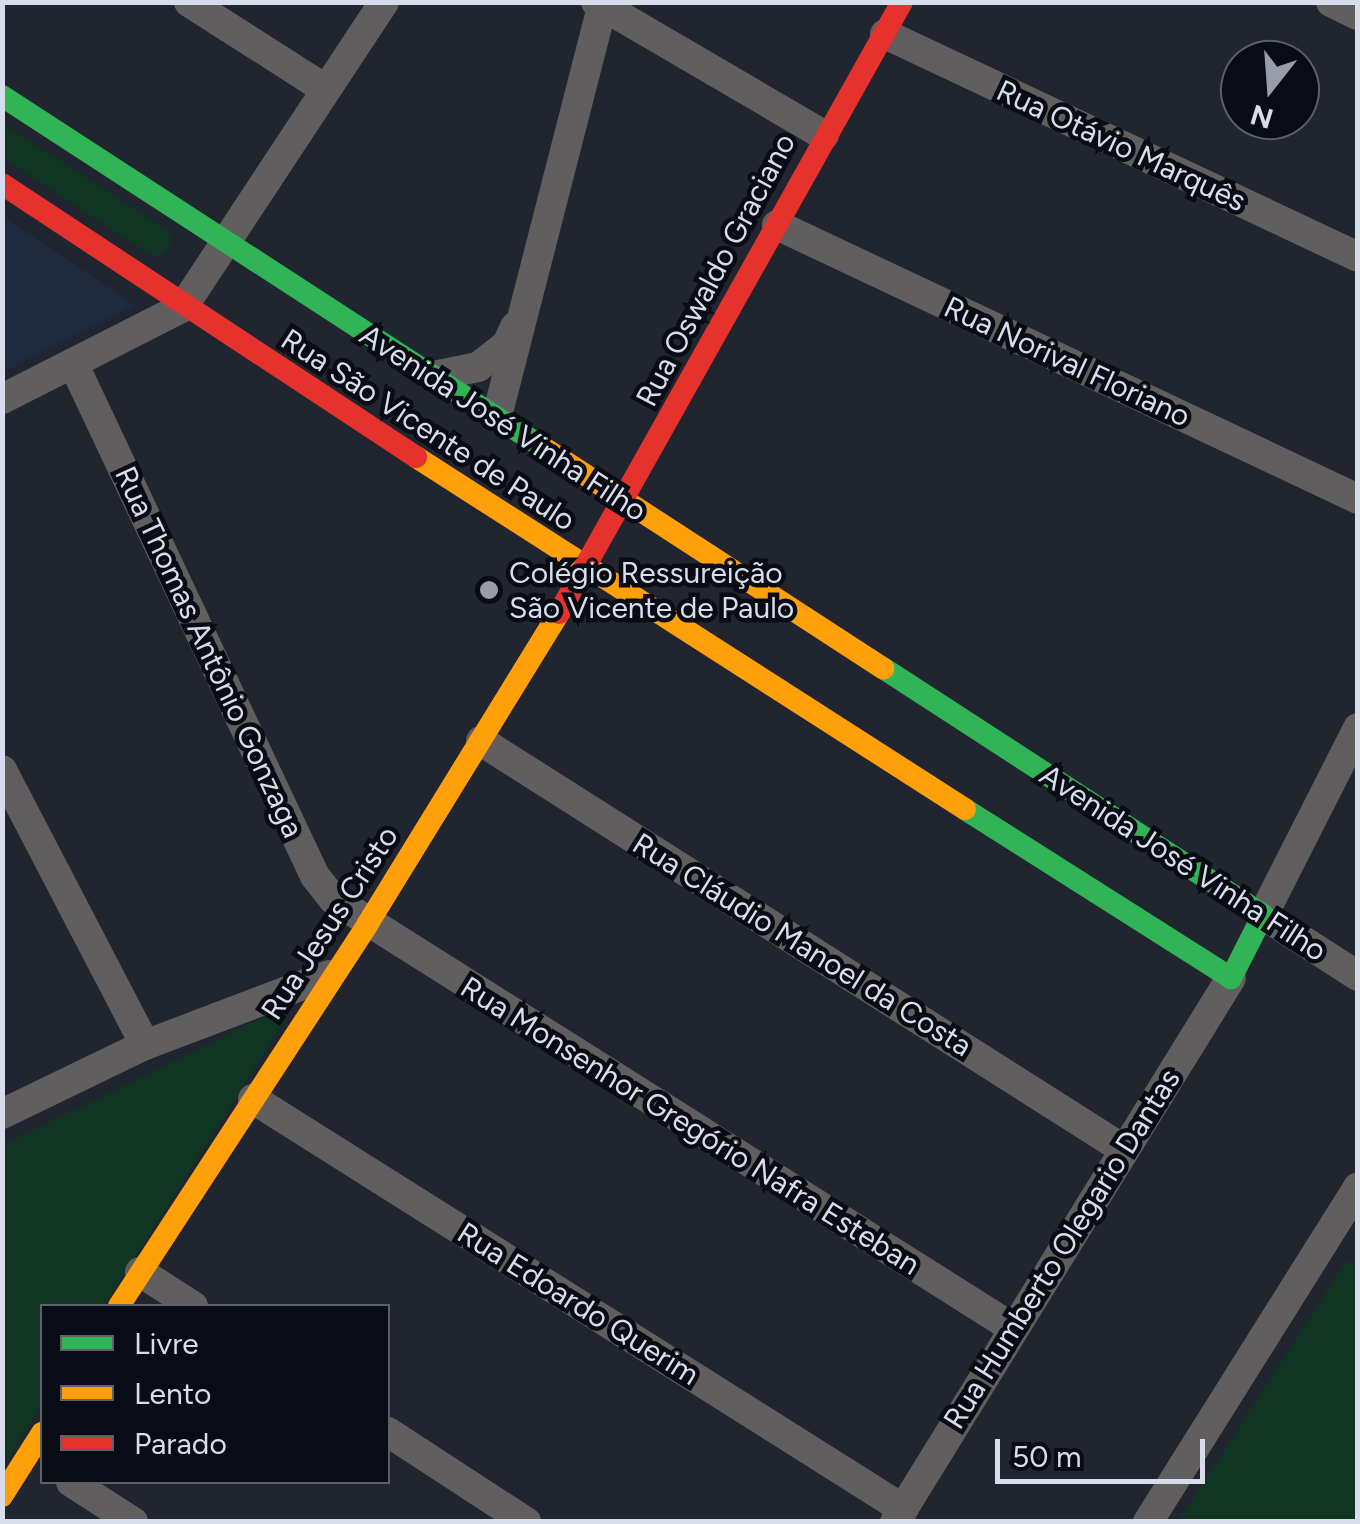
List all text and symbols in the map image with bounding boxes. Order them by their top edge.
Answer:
north arrow [1220,40,1320,140]
street label: Rua Otávio Marquês [991,73,1251,219]
text: N [1246,97,1277,136]
street label: Rua Oswaldo Graciano [629,127,803,413]
street label: Rua Norival Floriano [938,289,1196,435]
street label: Avenida José Vinha Filho [353,317,653,529]
street label: Rua São Vicente de Paulo [274,321,582,539]
street label: Rua Thomas Antônio Gonzaga [107,461,311,843]
place label: Colégio Ressureição São Vicente de Paulo [509,555,794,626]
marker: Colégio Ressureição São Vicente de Paulo [478,579,500,601]
street label: Avenida José Vinha Filho [1033,757,1333,969]
street label: Rua Jesus Cristo [254,819,406,1027]
street label: Rua Cláudio Manoel da Costa [626,826,978,1064]
street label: Rua Monsenhor Gregório Nafra Esteban [454,969,926,1283]
street label: Rua Humberto Olegario Dantas [936,1062,1188,1436]
street label: Rua Edoardo Querim [451,1215,705,1393]
legend [40,1304,390,1484]
text: Livre [134,1325,199,1362]
text: Lento [134,1375,211,1412]
scale bar [1000,1419,1210,1481]
text: Parado [134,1425,227,1462]
text: 50 m [1012,1438,1081,1475]

